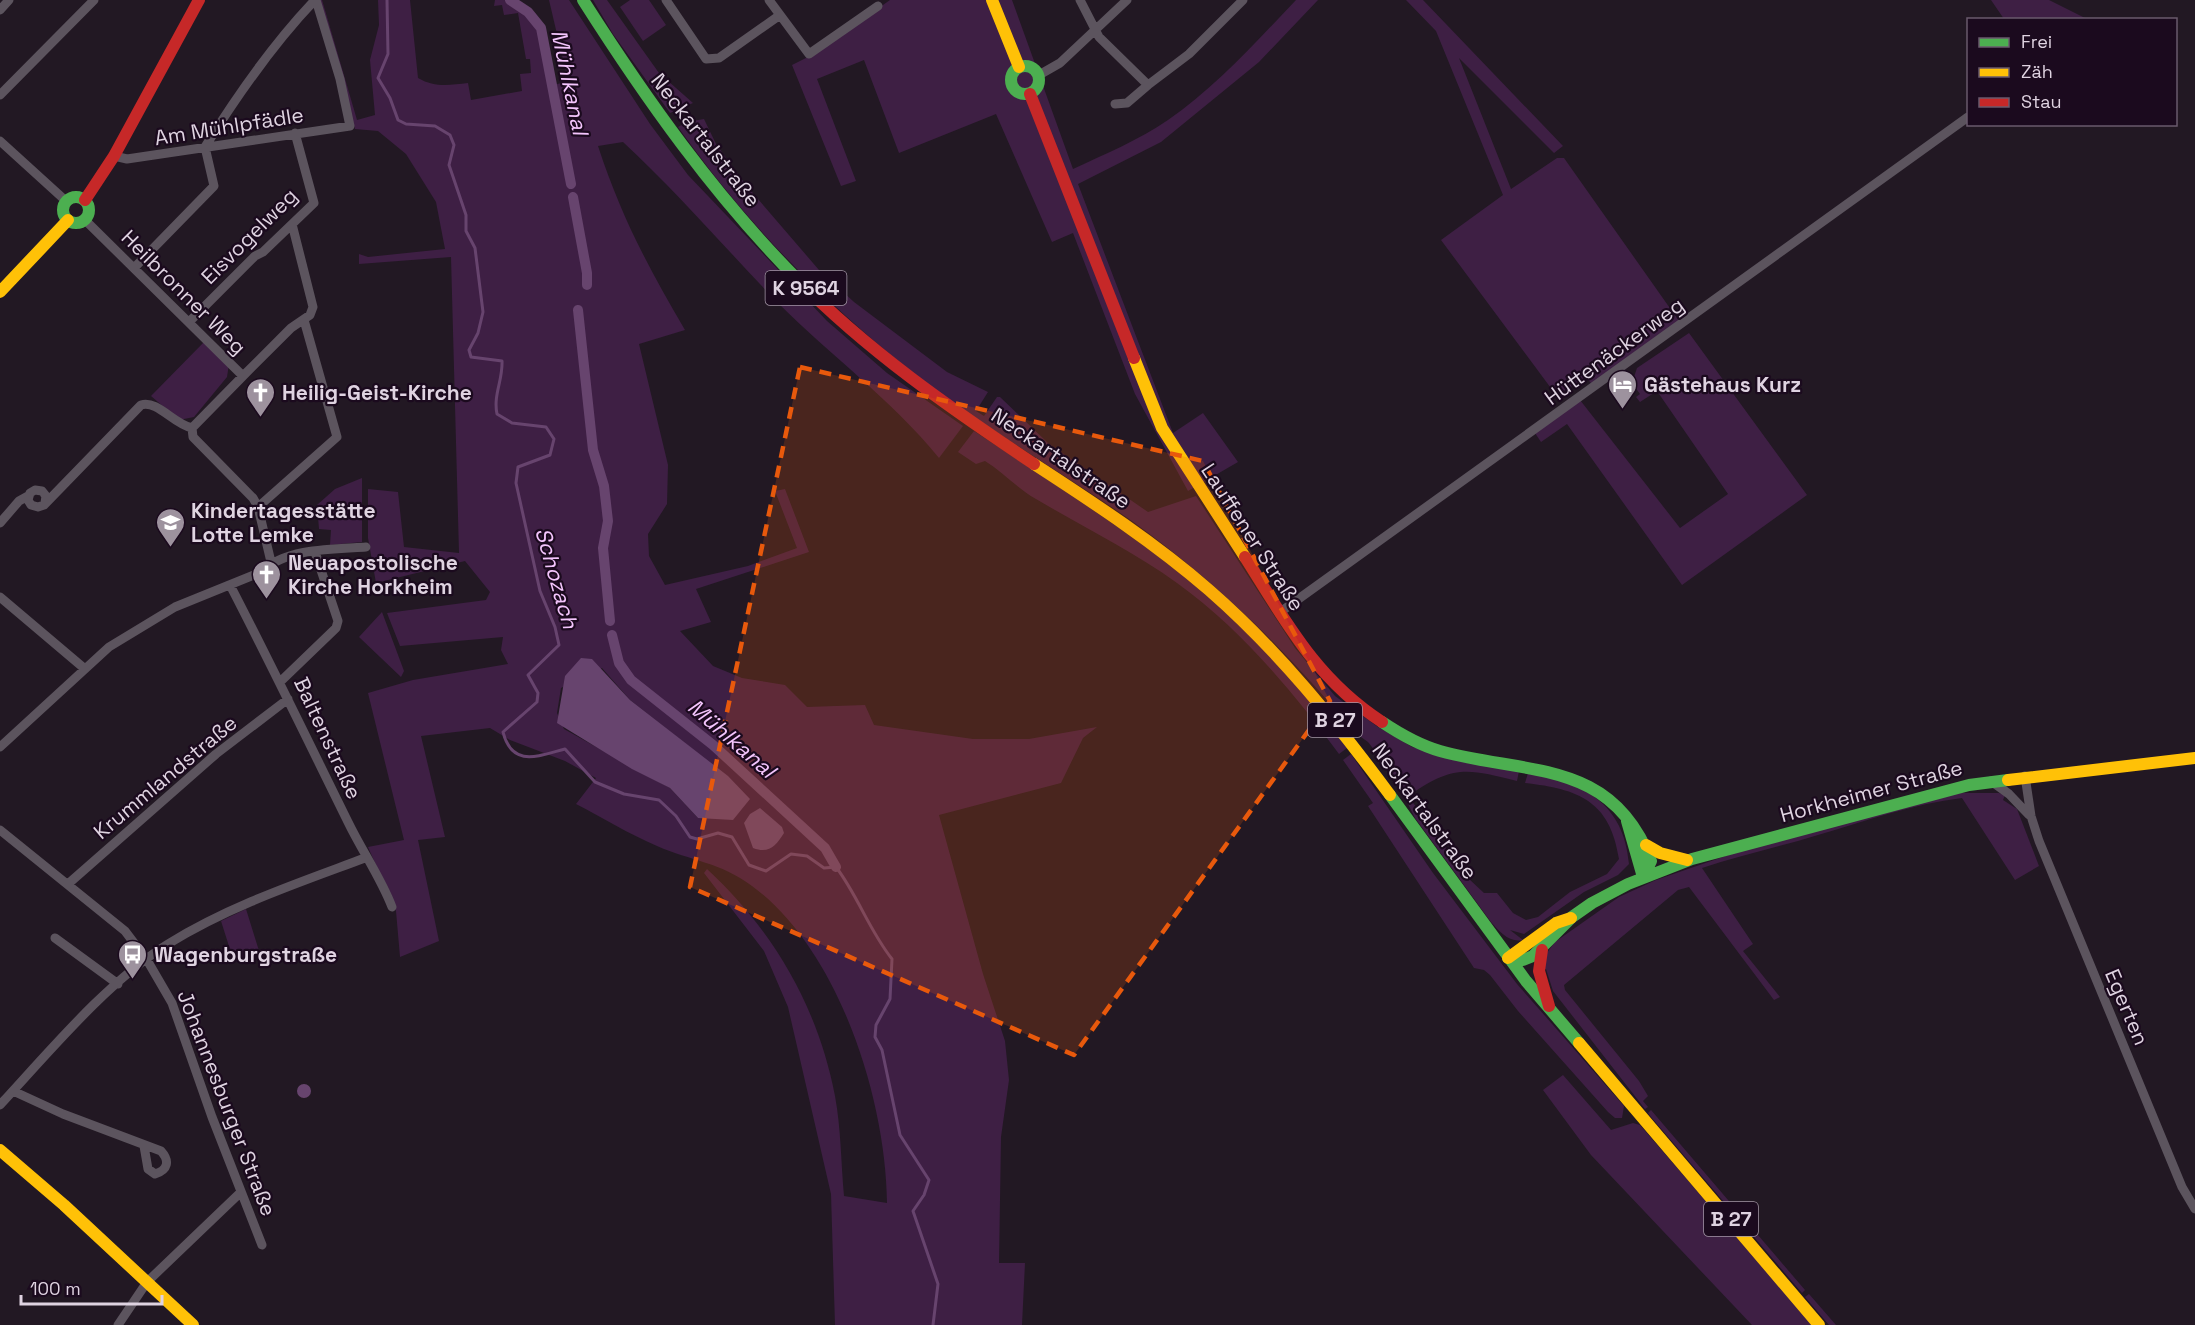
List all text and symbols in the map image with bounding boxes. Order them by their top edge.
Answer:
legend [1967,18,2177,126]
water label: Mühlkanal [545,27,595,140]
text: Frei [2021,30,2052,53]
text: Zäh [2021,60,2053,83]
street label: Neckartalstraße [645,68,767,212]
text: Stau [2021,90,2061,113]
street label: Am Mühlpfädle [152,101,306,151]
street label: Eisvogelweg [195,182,303,290]
street label: Heilbronner Weg [116,224,252,360]
road number: K 9564 [766,271,846,305]
street label: Hüttenäckerweg [1539,291,1689,411]
hotel icon: Gästehaus Kurz [1607,368,1639,410]
place label: Gästehaus Kurz [1644,371,1801,398]
church icon: Heilig-Geist-Kirche [245,376,277,418]
place label: Heilig-Geist-Kirche [282,379,472,406]
street label: Neckartalstraße [986,401,1136,515]
street label: Lauffener Straße [1195,458,1311,616]
place label: Kindertagesstätte Lotte Lemke [191,497,376,548]
school or university icon: Kindertagesstätte Lotte Lemke [154,506,186,548]
water label: Schozach [529,524,585,632]
place label: Neuapostolische Kirche Horkheim [288,549,458,600]
church icon: Neuapostolische Kirche Horkheim [251,558,283,600]
street label: Baltenstraße [288,673,368,803]
water label: Mühlkanal [682,692,784,785]
road number: B 27 [1308,703,1362,737]
street label: Krummlandstraße [88,709,242,845]
street label: Neckartalstraße [1366,737,1484,885]
street label: Horkheimer Straße [1777,754,1965,828]
bus stop icon: Wagenburgstraße [117,938,149,980]
place label: Wagenburgstraße [154,941,337,968]
street label: Egerten [2099,965,2155,1049]
street label: Johannesburger Straße [171,986,283,1220]
road number: B 27 [1704,1202,1758,1236]
scale bar [21,1268,162,1306]
text: 100 m [30,1277,81,1300]

